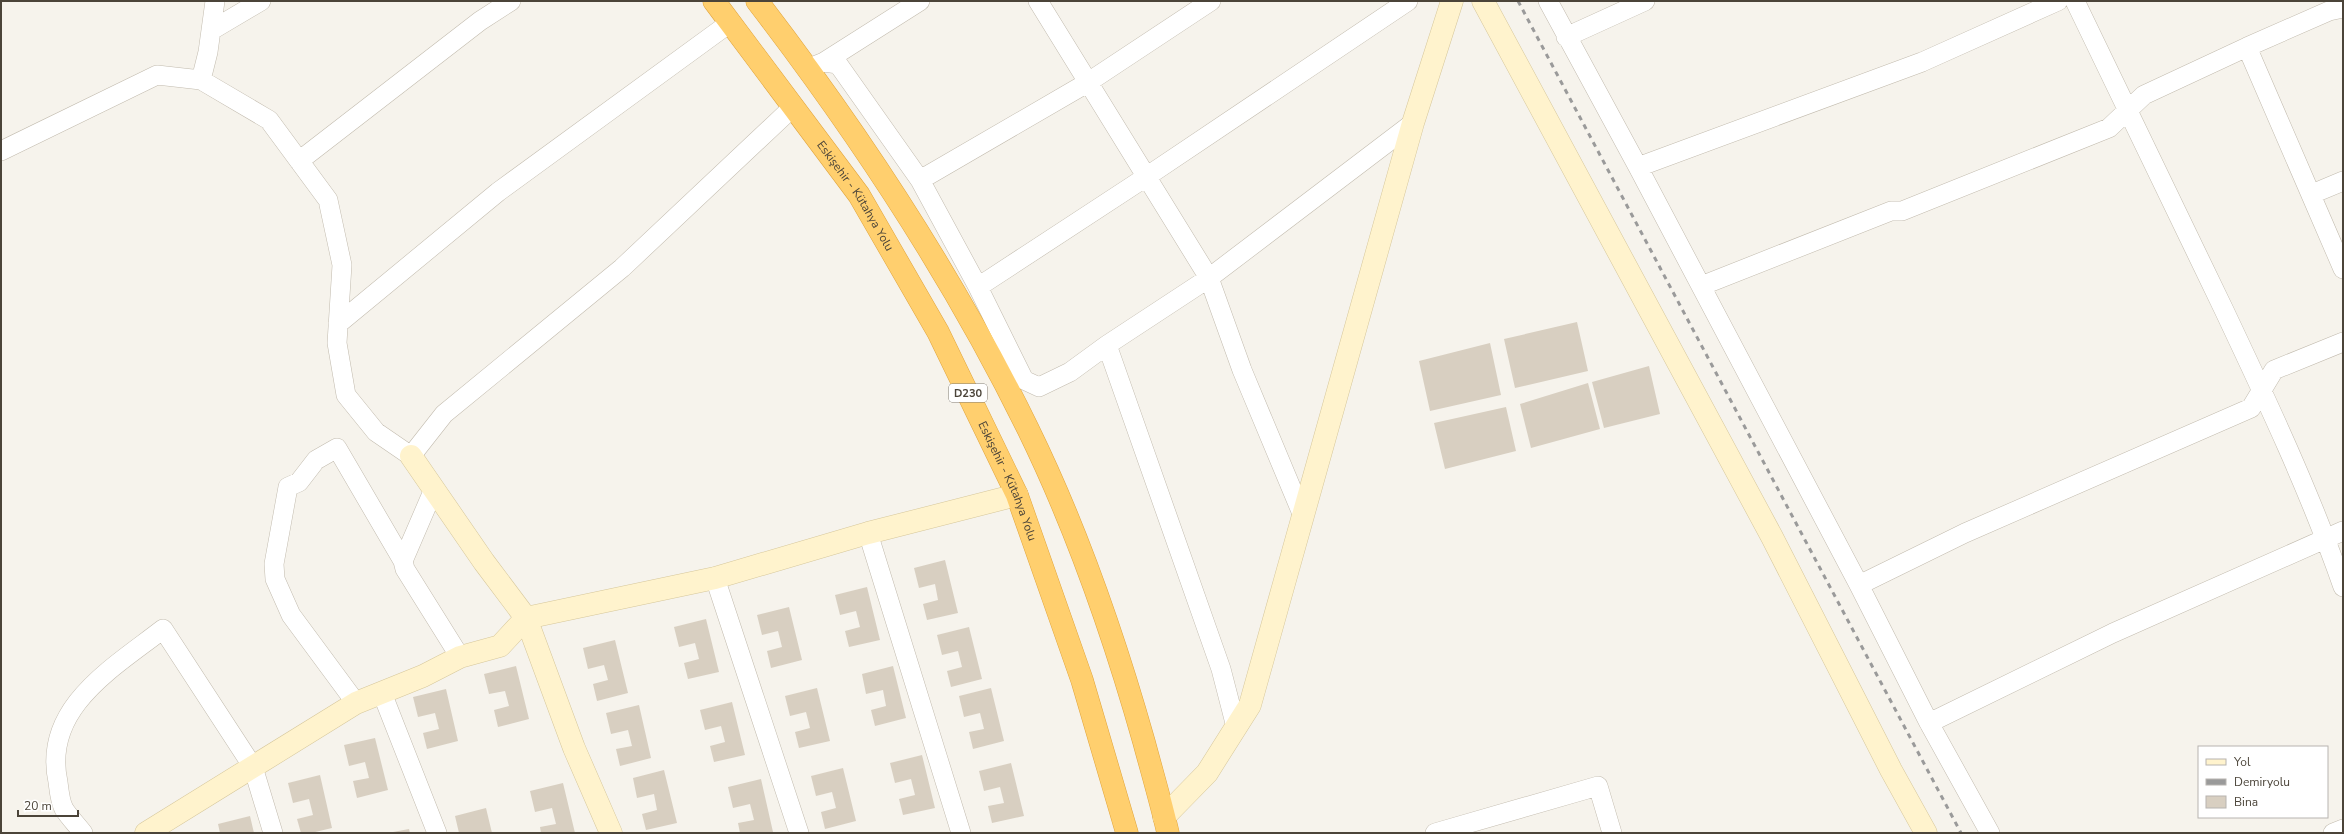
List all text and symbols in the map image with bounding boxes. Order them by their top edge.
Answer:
street label: Eskişehir - Kütahya Yolu [813,138,898,254]
road number: D230 [949,384,987,402]
street label: Eskişehir - Kütahya Yolu [974,419,1040,543]
legend [2198,746,2328,818]
text: Yol [2233,754,2251,770]
text: Demiryolu [2234,774,2290,790]
scale bar [18,792,78,818]
text: Bina [2234,794,2258,810]
text: 20 m [24,798,52,814]

